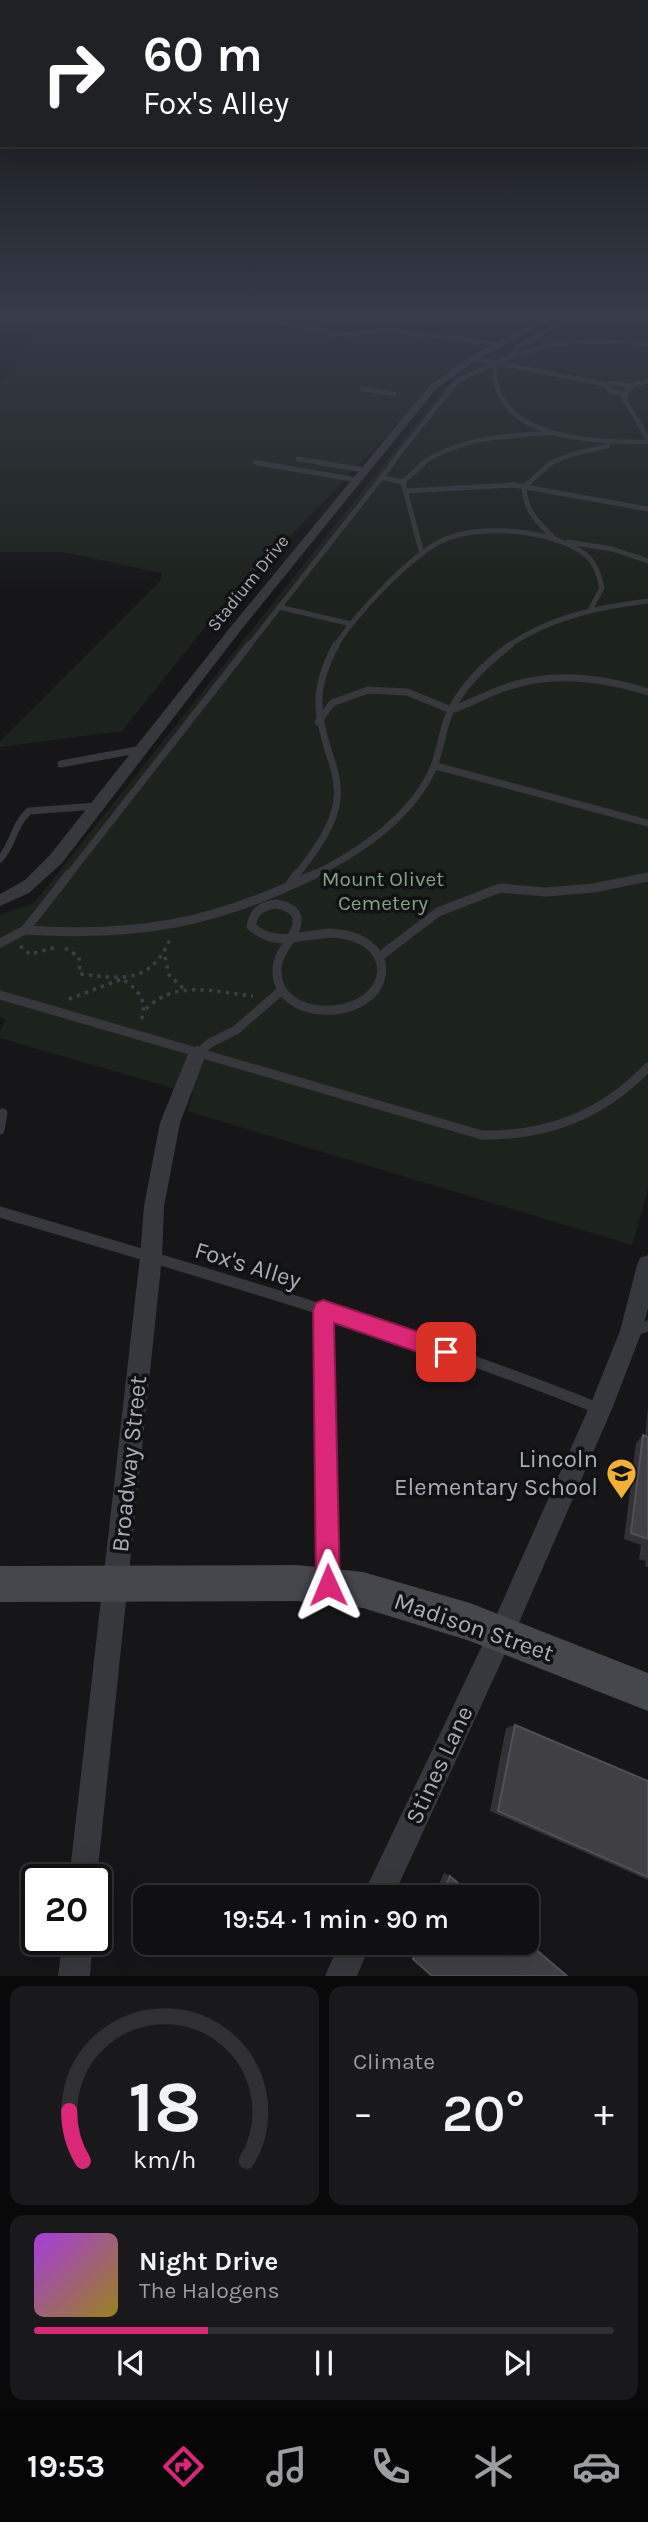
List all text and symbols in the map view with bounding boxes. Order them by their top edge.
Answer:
text: 60 m [143,26,263,83]
icon: right [28,28,119,119]
text: Fox's Alley [143,85,289,122]
street label: Stadium Drive [202,530,294,636]
park label: Mount Olivet Cemetery [322,867,444,915]
street label: Fox's Alley [192,1236,304,1294]
pin [416,1322,476,1382]
icon: arrive [427,1333,465,1371]
street label: Broadway Street [106,1374,152,1554]
place label: Lincoln Elementary School [394,1445,598,1501]
school or university icon: Lincoln Elementary School [604,1456,638,1500]
position arrow [291,1548,365,1622]
street label: Madison Street [391,1587,557,1667]
street label: Stines Lane [399,1702,479,1828]
speed limit sign: 20 [21,1864,112,1955]
text: 19:54 · 1 min · 90 m [223,1904,449,1935]
text: Climate [353,2048,435,2075]
text: 18 [128,2065,201,2150]
text: 20° [442,2083,525,2144]
text: − [353,2091,373,2136]
text: + [594,2091,614,2136]
text: km/h [133,2145,196,2174]
text: Night Drive [139,2246,278,2277]
text: The Halogens [139,2277,279,2304]
icon: previous [112,2344,150,2382]
icon: pause [305,2344,343,2382]
icon: next [498,2344,536,2382]
icon: directions [159,2442,208,2491]
icon: music [262,2442,311,2491]
icon: phone [366,2442,415,2491]
icon: climate [469,2442,518,2491]
icon: car [572,2442,621,2491]
text: 19:53 [27,2448,105,2485]

